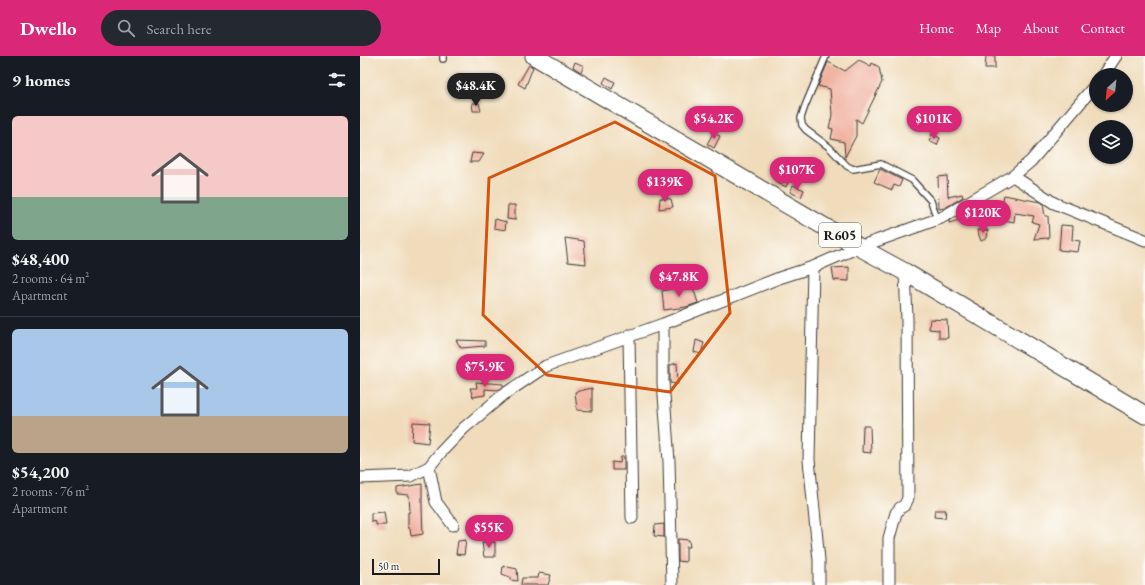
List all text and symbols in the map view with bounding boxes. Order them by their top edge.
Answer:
search box [101,10,381,46]
text: Dwello [20,16,77,41]
icon: search [115,17,137,39]
text: Search here [147,19,212,38]
text: Home [919,19,954,37]
text: Map [976,19,1001,37]
text: About [1023,19,1059,37]
text: Contact [1081,19,1125,37]
north arrow [1089,68,1133,112]
map controls [1089,68,1133,164]
text: 9 homes [12,69,70,91]
icon: filters [326,69,348,91]
pin: $48.4K [443,73,509,107]
text: $48.4K [456,77,496,94]
pin: $54.2K [681,106,747,140]
pin: $101K [906,106,962,140]
text: $54.2K [694,110,734,127]
text: $101K [916,110,952,127]
button: layers [1089,120,1133,164]
icon: home [144,142,216,214]
pin: $107K [769,157,825,191]
text: $107K [779,161,815,178]
pin: $139K [637,169,693,203]
text: $139K [647,173,683,190]
pin: $120K [955,200,1011,234]
text: $120K [965,204,1001,221]
road number: R605 [819,223,861,247]
text: $48,400 [12,248,69,270]
pin: $47.8K [646,264,712,298]
text: $47.8K [659,268,699,285]
text: 2 rooms · 64 m² [12,270,89,287]
text: Apartment [12,287,67,304]
pin: $75.9K [452,354,518,388]
icon: home [144,355,216,427]
text: $75.9K [465,358,505,375]
text: $54,200 [12,461,69,483]
text: 2 rooms · 76 m² [12,483,89,500]
text: Apartment [12,500,67,517]
pin: $55K [465,515,513,549]
text: $55K [474,519,504,536]
scale bar [372,557,440,576]
text: 50 m [378,559,399,573]

